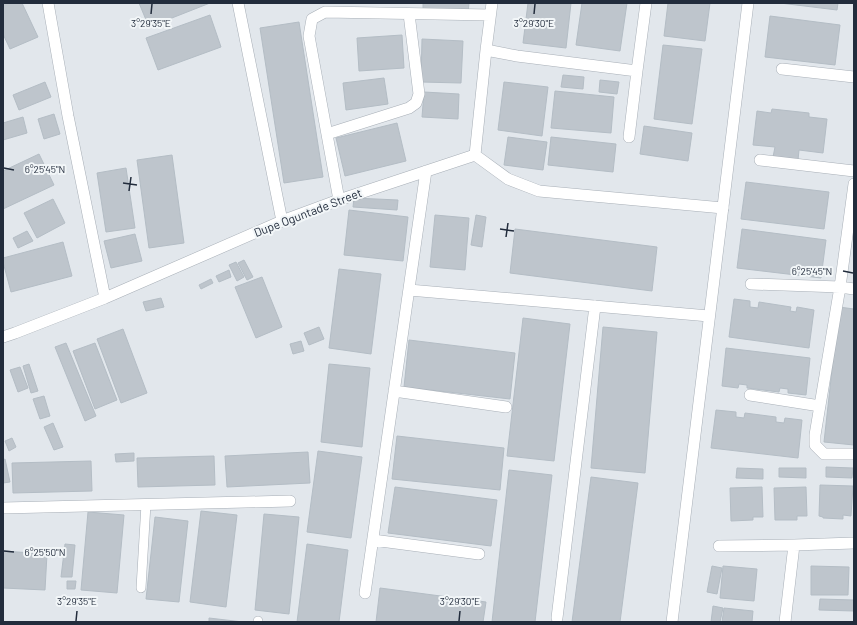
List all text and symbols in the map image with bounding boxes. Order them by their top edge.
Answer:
text: 3°29'35"E [131,17,171,29]
text: 3°29'30"E [514,17,554,29]
text: 6°25'45"N [25,163,65,175]
street label: Dupe Oguntade Street [252,185,364,239]
text: 6°25'45"N [792,265,832,277]
text: 6°25'50"N [25,546,65,558]
text: 3°29'35"E [57,595,97,607]
text: 3°29'30"E [440,595,480,607]

